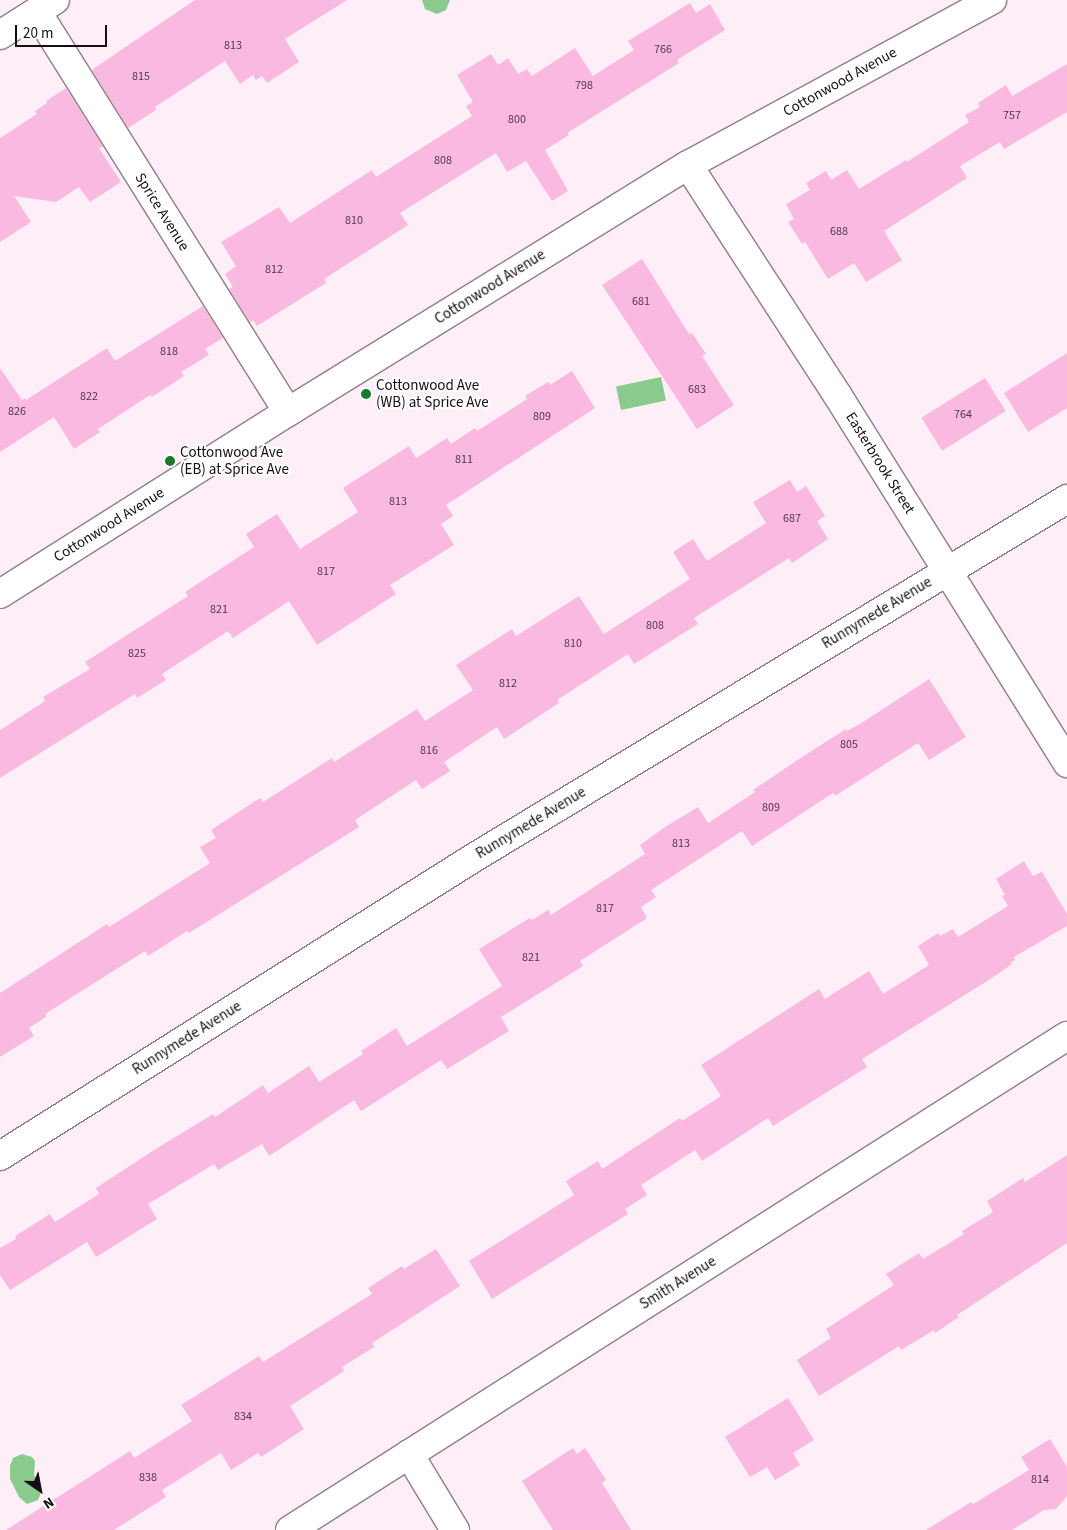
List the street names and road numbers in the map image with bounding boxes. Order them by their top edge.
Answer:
street label: Cottonwood Avenue [780,43,900,121]
street label: Sprice Avenue [131,170,193,254]
street label: Cottonwood Avenue [431,246,549,328]
street label: Easterbrook Street [841,409,919,517]
street label: Cottonwood Avenue [50,484,168,566]
street label: Runnymede Avenue [819,573,935,653]
street label: Runnymede Avenue [473,783,589,863]
street label: Runnymede Avenue [129,997,245,1079]
street label: Smith Avenue [637,1252,719,1314]

